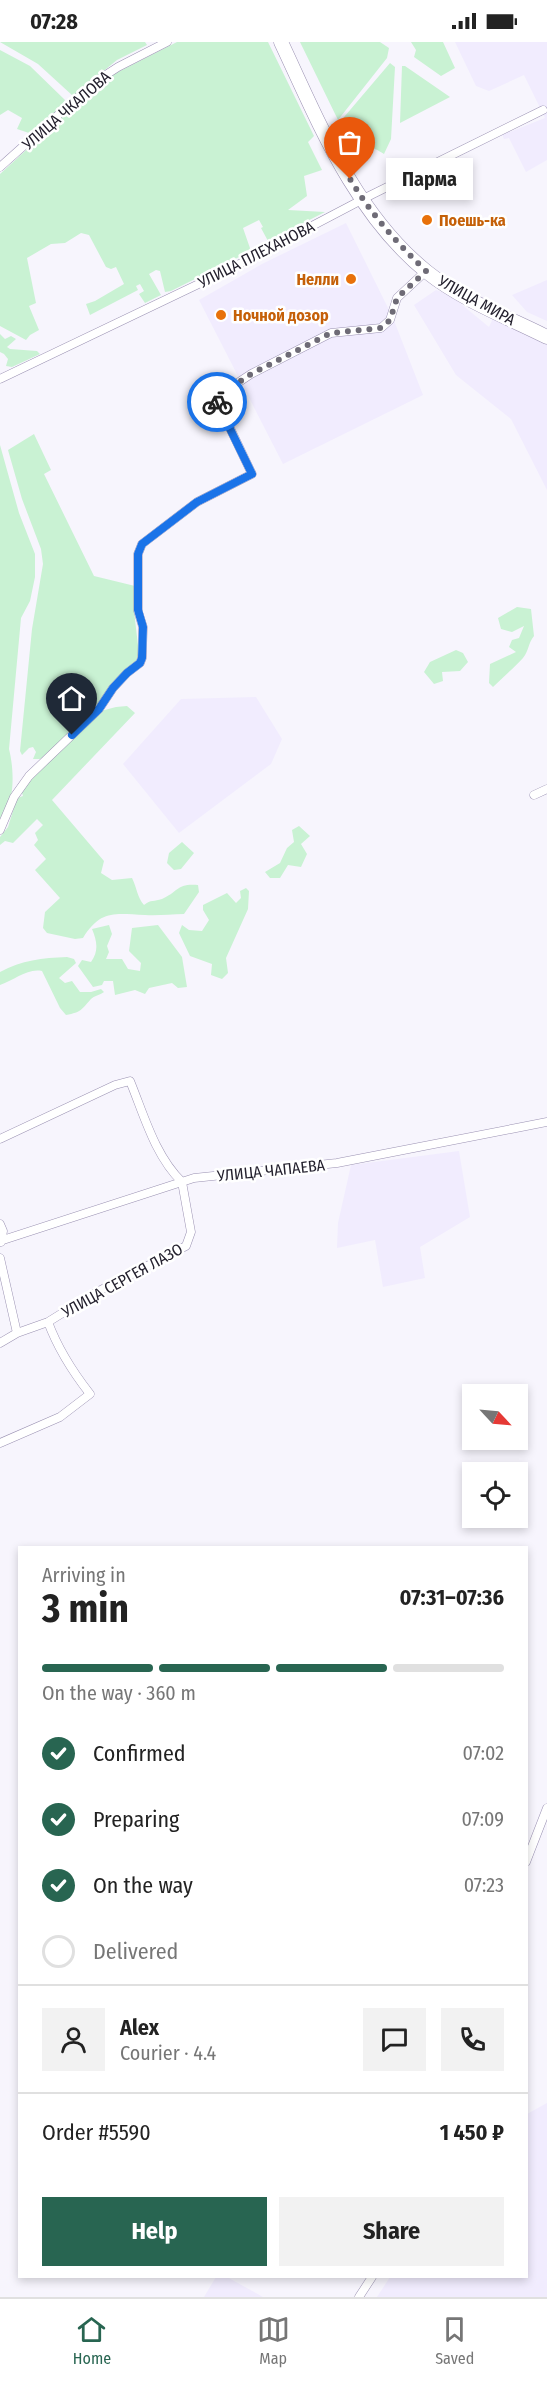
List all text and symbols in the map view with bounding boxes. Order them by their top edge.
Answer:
text: 07:28 [30,8,78,35]
street label: УЛИЦА ЧКАЛОВА [18,67,115,155]
pin [324,117,375,179]
icon: bag [333,126,366,159]
callout: Парма [386,158,473,200]
text: Парма [402,167,457,191]
place label: Поешь-ка [439,211,506,230]
marker: Поешь-ка [420,213,434,227]
street label: УЛИЦА ПЛЕХАНОВА [194,217,318,292]
place label: Нелли [296,270,339,289]
street label: УЛИЦА МИРА [434,271,519,330]
marker: Нелли [344,272,358,286]
place label: Ночной дозор [233,306,329,325]
marker: Ночной дозор [214,308,228,322]
courier [187,372,247,432]
icon: bike [201,386,234,419]
pin [46,673,97,735]
icon: home [55,682,88,715]
street label: УЛИЦА ЧАПАЕВА [215,1155,326,1186]
street label: УЛИЦА СЕРГЕЯ ЛАЗО [58,1239,186,1322]
north arrow [462,1384,528,1450]
map controls [462,1384,528,1528]
button: locate [462,1462,528,1528]
text: Arriving in [42,1563,126,1587]
text: 07:31–07:36 [400,1584,504,1611]
text: 3 min [42,1586,129,1632]
text: On the way · 360 m [42,1681,196,1705]
icon: check [42,1737,75,1770]
text: Confirmed [93,1740,186,1767]
text: 07:02 [463,1741,504,1765]
icon: check [42,1803,75,1836]
text: Preparing [93,1806,179,1833]
text: 07:09 [462,1807,504,1831]
icon: check [42,1869,75,1902]
text: On the way [93,1872,193,1899]
text: 07:23 [464,1873,504,1897]
text: Delivered [93,1938,178,1965]
button: person [42,2008,105,2071]
button: chat [363,2008,426,2071]
button: phone [441,2008,504,2071]
text: Alex [120,2014,159,2041]
text: Courier · 4.4 [120,2041,216,2065]
text: Order #5590 [42,2119,151,2146]
text: 1 450 ₽ [440,2119,504,2146]
button: Help [42,2197,267,2266]
button: Share [279,2197,504,2266]
tab: Home [73,2313,111,2368]
tab: Map [257,2313,290,2368]
tab: Saved [435,2313,474,2368]

